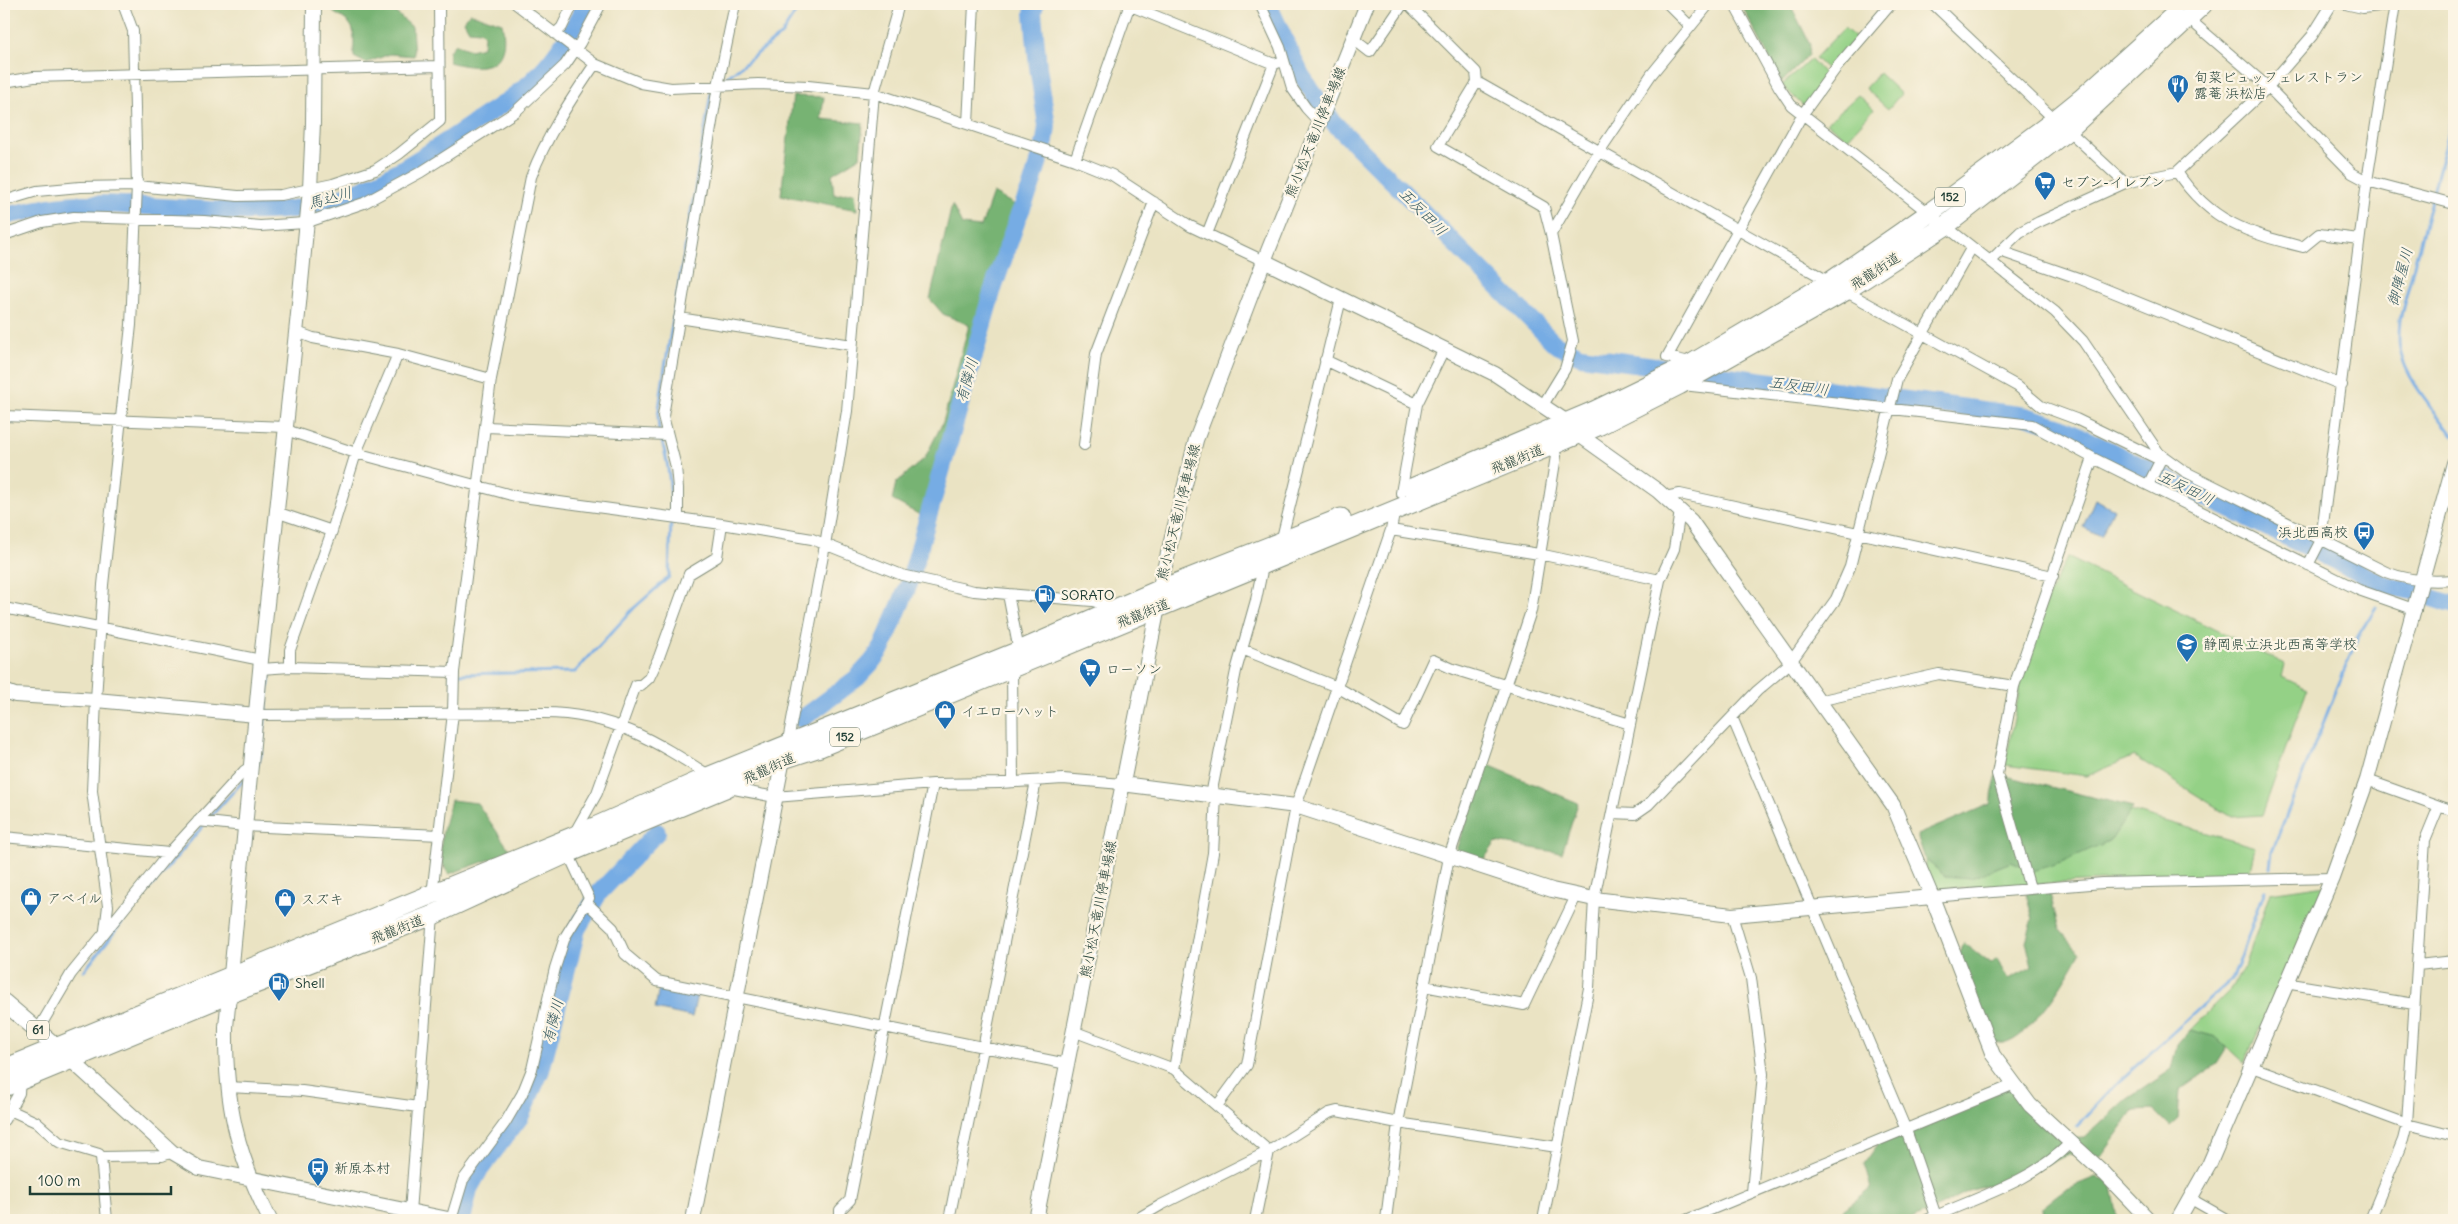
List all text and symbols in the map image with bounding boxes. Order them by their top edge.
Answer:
street label: 熊小松天竜川停車場線 [1280,64,1350,200]
place label: 旬菜ビュッフェレストラン 露菴 浜松店 [2194,68,2363,102]
restaurant icon: 旬菜ビュッフェレストラン 露菴 浜松店 [2166,73,2190,104]
supermarket icon: セブン-イレブン [2033,170,2057,201]
place label: セブン-イレブン [2061,173,2165,191]
water label: 馬込川 [306,182,354,213]
water label: 五反田川 [1395,184,1451,240]
road number: 152 [1935,188,1965,206]
water label: 御陣屋川 [2383,245,2416,308]
street label: 飛龍街道 [1847,248,1903,294]
water label: 有隣川 [951,356,982,404]
water label: 五反田川 [1768,372,1830,399]
street label: 飛龍街道 [1488,440,1546,478]
street label: 熊小松天竜川停車場線 [1152,442,1204,582]
water label: 五反田川 [2155,466,2217,509]
bus stop icon: 浜北西高校 [2352,520,2376,551]
place label: 浜北西高校 [2278,523,2348,541]
fuel station icon: SORATO [1033,583,1057,614]
place label: SORATO [1061,586,1115,604]
street label: 飛龍街道 [1114,594,1172,632]
school or university icon: 静岡県立浜北西高等学校 [2175,632,2199,663]
place label: 静岡県立浜北西高等学校 [2203,635,2357,653]
supermarket icon: ローソン [1078,657,1102,688]
place label: ローソン [1106,660,1162,678]
shop icon: イエローハット [933,699,957,730]
place label: イエローハット [961,702,1059,720]
road number: 152 [830,728,860,746]
street label: 飛龍街道 [740,748,798,788]
street label: 熊小松天竜川停車場線 [1076,839,1120,979]
shop icon: アベイル [19,886,43,917]
shop icon: スズキ [273,887,297,918]
place label: アベイル [47,889,102,907]
place label: スズキ [301,890,344,908]
street label: 飛龍街道 [368,911,426,947]
fuel station icon: Shell [267,971,291,1002]
place label: Shell [295,974,325,992]
water label: 有隣川 [538,997,567,1045]
road number: 61 [27,1020,49,1040]
bus stop icon: 新原本村 [306,1156,330,1187]
place label: 新原本村 [334,1159,390,1177]
scale bar [30,1164,171,1196]
text: 100 m [38,1171,80,1190]

